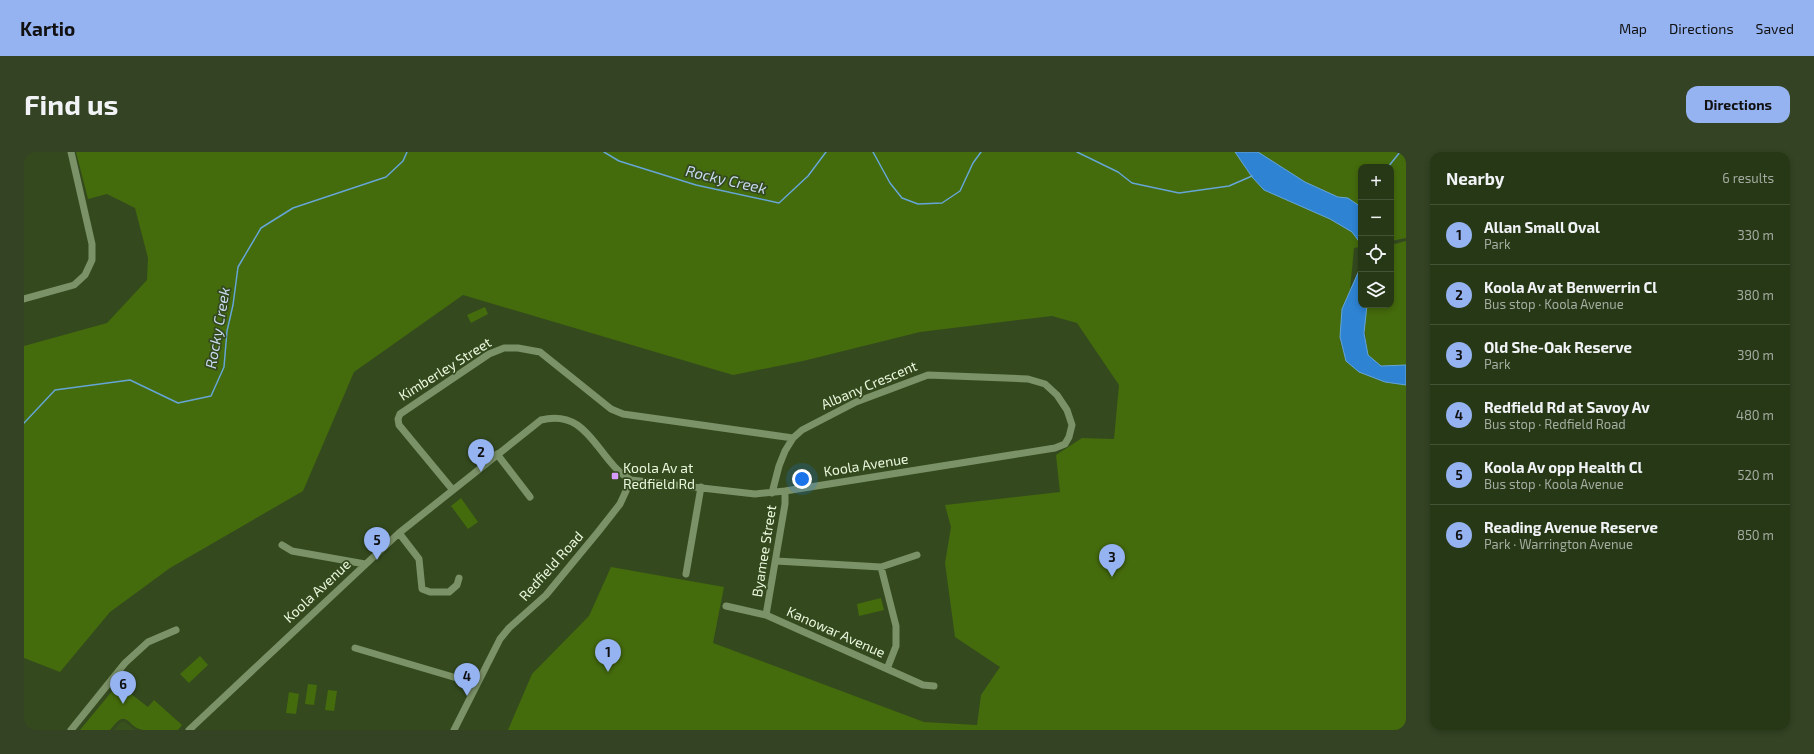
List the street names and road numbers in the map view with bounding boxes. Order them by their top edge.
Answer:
street label: Kimberley Street [395,333,494,404]
street label: Albany Crescent [818,357,919,412]
street label: Koola Avenue [822,449,909,480]
street label: Byamee Street [748,504,779,598]
street label: Redfield Road [515,527,586,604]
street label: Koola Avenue [280,555,354,626]
street label: Kanowar Avenue [784,602,888,661]

